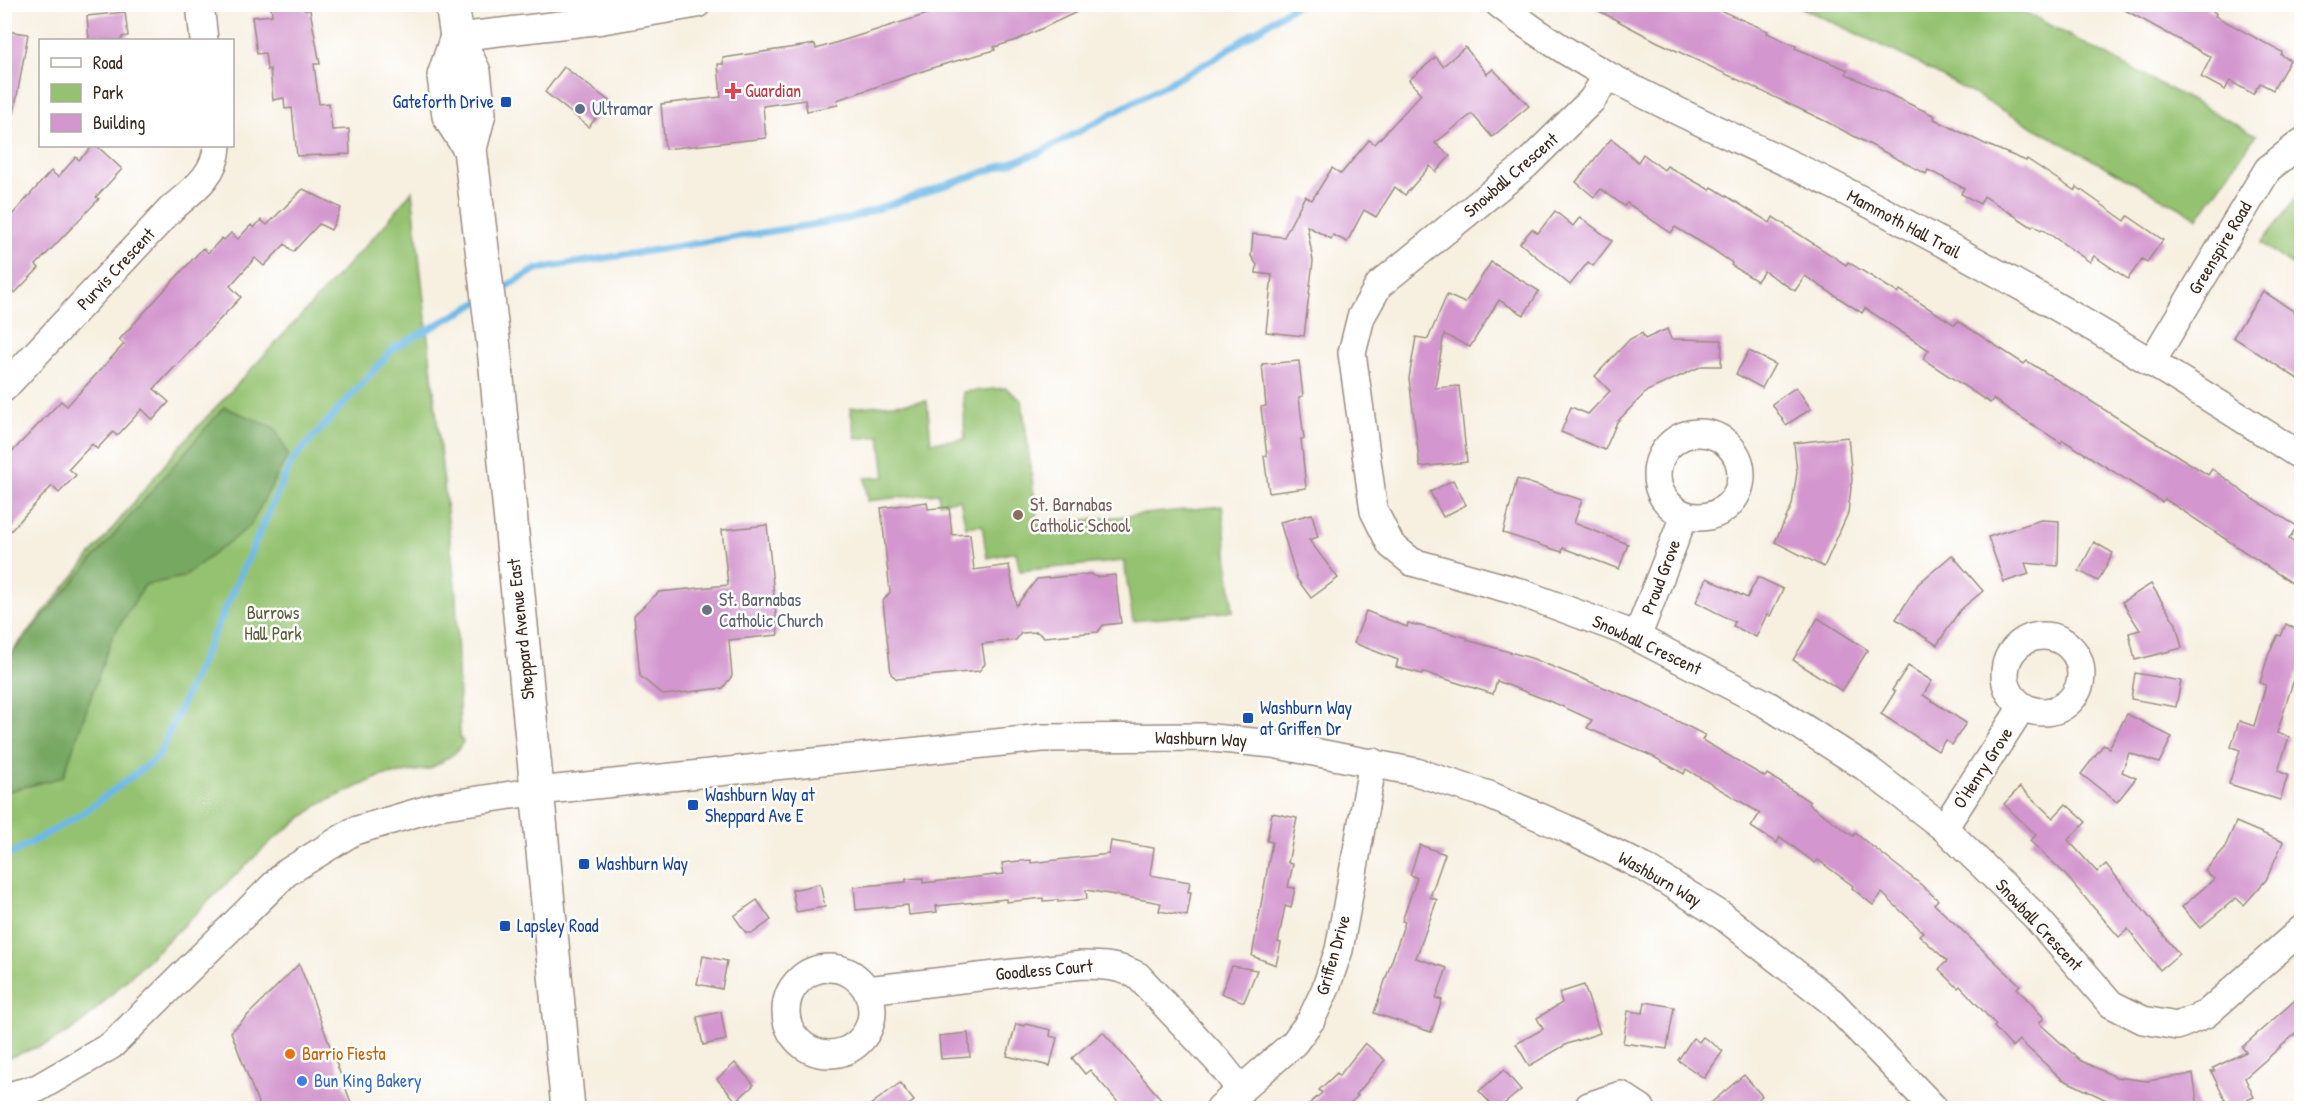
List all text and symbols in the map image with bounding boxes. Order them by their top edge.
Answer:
legend [39,39,234,147]
text: Road [93,50,123,75]
place label: Guardian [745,78,801,103]
text: Park [93,80,124,105]
marker: Guardian [726,84,740,98]
place label: Gateforth Drive [393,89,494,114]
marker: Gateforth Drive [499,95,513,109]
place label: Ultramar [592,96,653,121]
marker: Ultramar [573,102,587,116]
text: Building [93,110,145,135]
street label: Snowball Crescent [1458,126,1564,223]
street label: Mammoth Hall Trail [1843,183,1966,264]
street label: Greenspire Road [2182,197,2257,299]
street label: Purvis Crescent [71,221,161,315]
place label: St. Barnabas Catholic School [1030,492,1130,538]
marker: St. Barnabas Catholic School [1011,508,1025,522]
street label: Proud Grove [1635,536,1686,618]
street label: Sheppard Avenue East [501,557,540,701]
place label: St. Barnabas Catholic Church [719,587,823,633]
park label: Burrows Hall Park [244,600,302,646]
marker: St. Barnabas Catholic Church [700,603,714,617]
street label: Snowball Crescent [1589,608,1707,681]
place label: Washburn Way at Griffen Dr [1260,695,1353,741]
marker: Washburn Way at Griffen Dr [1241,711,1255,725]
street label: O'Henry Grove [1947,722,2018,813]
street label: Washburn Way [1154,724,1248,753]
place label: Washburn Way at Sheppard Ave E [705,782,815,828]
marker: Washburn Way at Sheppard Ave E [686,798,700,812]
street label: Washburn Way [1614,845,1707,913]
place label: Washburn Way [596,851,689,876]
marker: Washburn Way [577,857,591,871]
street label: Snowball Crescent [1990,873,2089,977]
street label: Griffen Drive [1309,912,1356,998]
place label: Lapsley Road [517,913,599,938]
marker: Lapsley Road [498,919,512,933]
street label: Goodless Court [994,953,1094,986]
place label: Barrio Fiesta [302,1041,386,1066]
marker: Barrio Fiesta [283,1047,297,1061]
place label: Bun King Bakery [314,1068,422,1093]
marker: Bun King Bakery [295,1074,309,1088]

